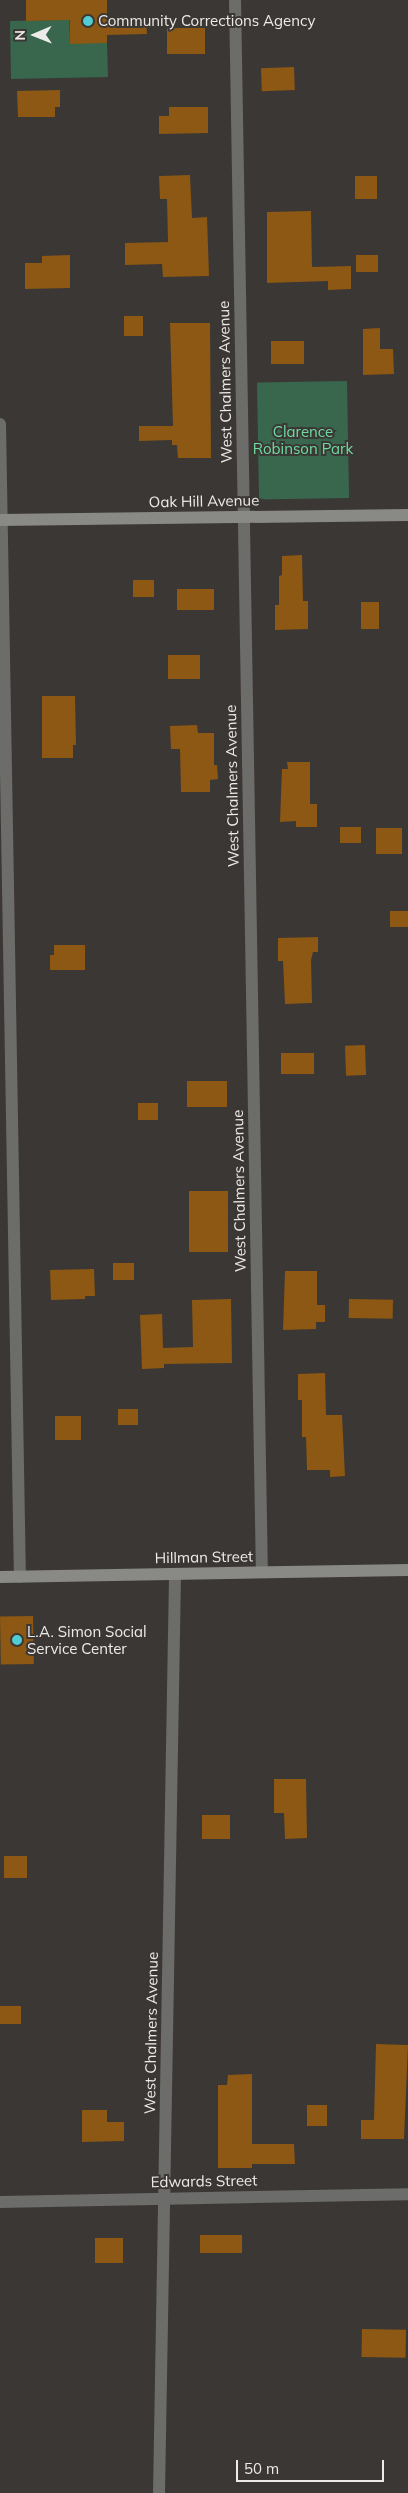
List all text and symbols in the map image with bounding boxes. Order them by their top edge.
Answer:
north arrow [10,10,60,60]
place label: Community Corrections Agency [98,12,315,30]
marker: Community Corrections Agency [82,15,94,27]
text: N [11,30,29,41]
street label: West Chalmers Avenue [215,301,235,463]
park label: Clarence Robinson Park [253,422,353,457]
street label: Oak Hill Avenue [149,491,259,511]
street label: West Chalmers Avenue [222,705,242,867]
street label: West Chalmers Avenue [229,1110,249,1272]
street label: Hillman Street [155,1547,253,1567]
place label: L.A. Simon Social Service Center [27,1622,147,1657]
marker: L.A. Simon Social Service Center [11,1634,23,1646]
street label: West Chalmers Avenue [141,1952,161,2114]
street label: Edwards Street [150,2171,258,2191]
scale bar [238,2450,386,2482]
text: 50 m [244,2459,279,2478]

